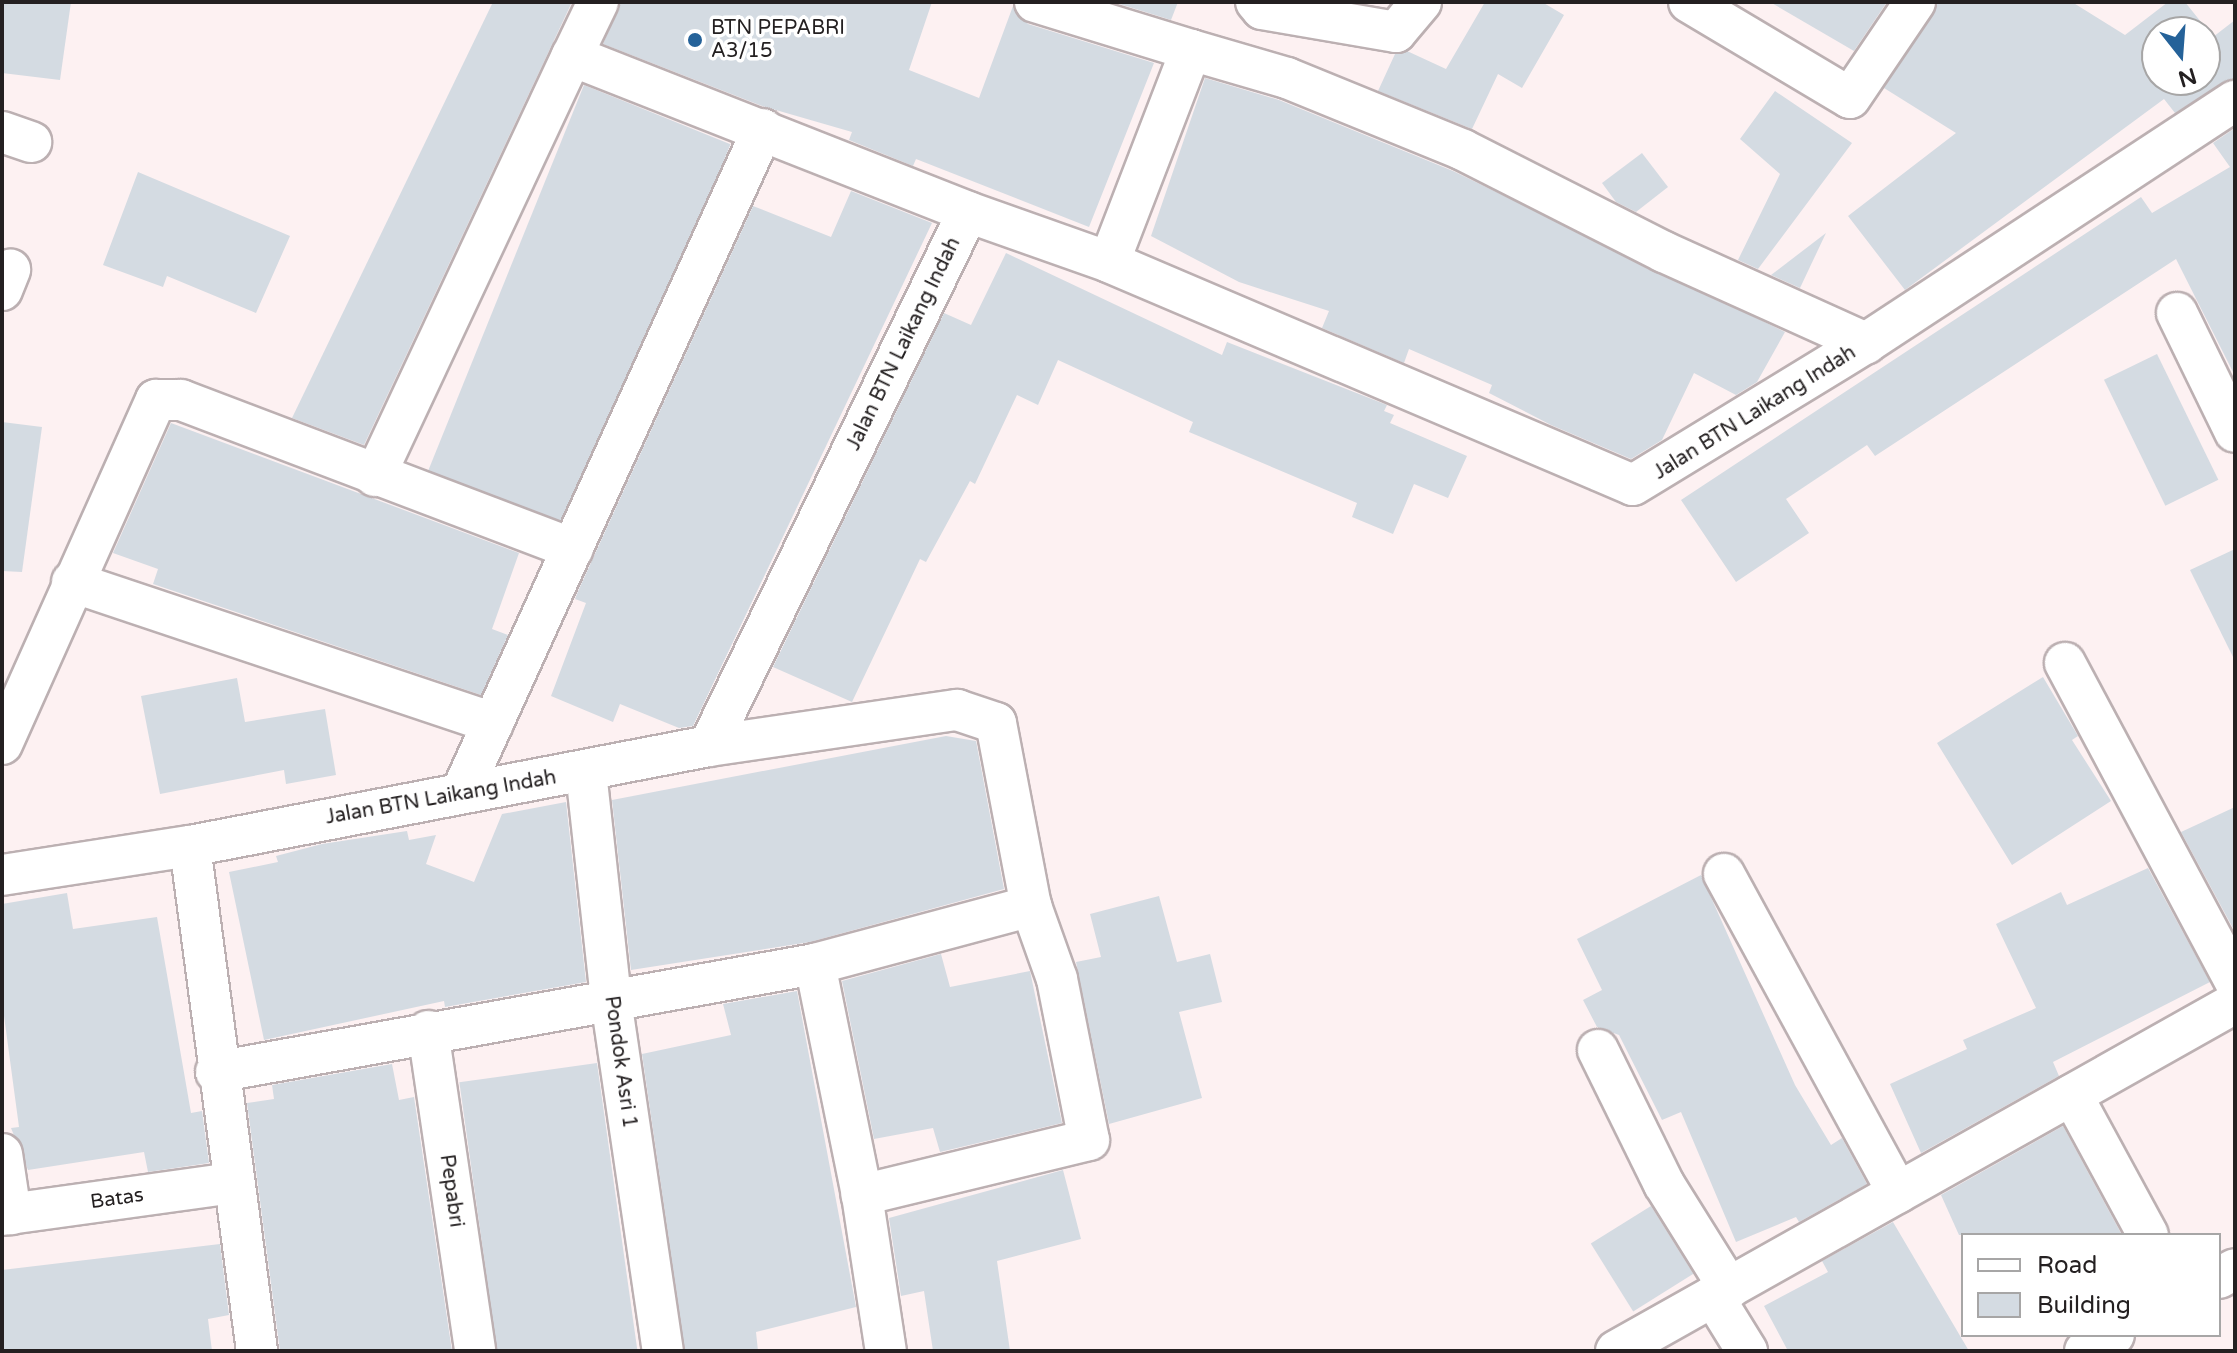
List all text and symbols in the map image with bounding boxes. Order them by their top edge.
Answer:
place label: BTN PEPABRI A3/15 [711,16,845,63]
north arrow [2141,16,2221,96]
marker: BTN PEPABRI A3/15 [686,31,704,49]
text: N [2175,62,2200,92]
street label: Jalan BTN Laikang Indah [842,234,966,454]
street label: Jalan BTN Laikang Indah [1649,341,1861,485]
street label: Jalan BTN Laikang Indah [324,766,558,830]
street label: Pondok Asri 1 [599,994,641,1130]
street label: Pepabri [434,1153,468,1229]
street label: Batas [89,1183,145,1215]
legend [1961,1233,2221,1337]
text: Road [2037,1251,2097,1280]
text: Building [2037,1291,2131,1320]

